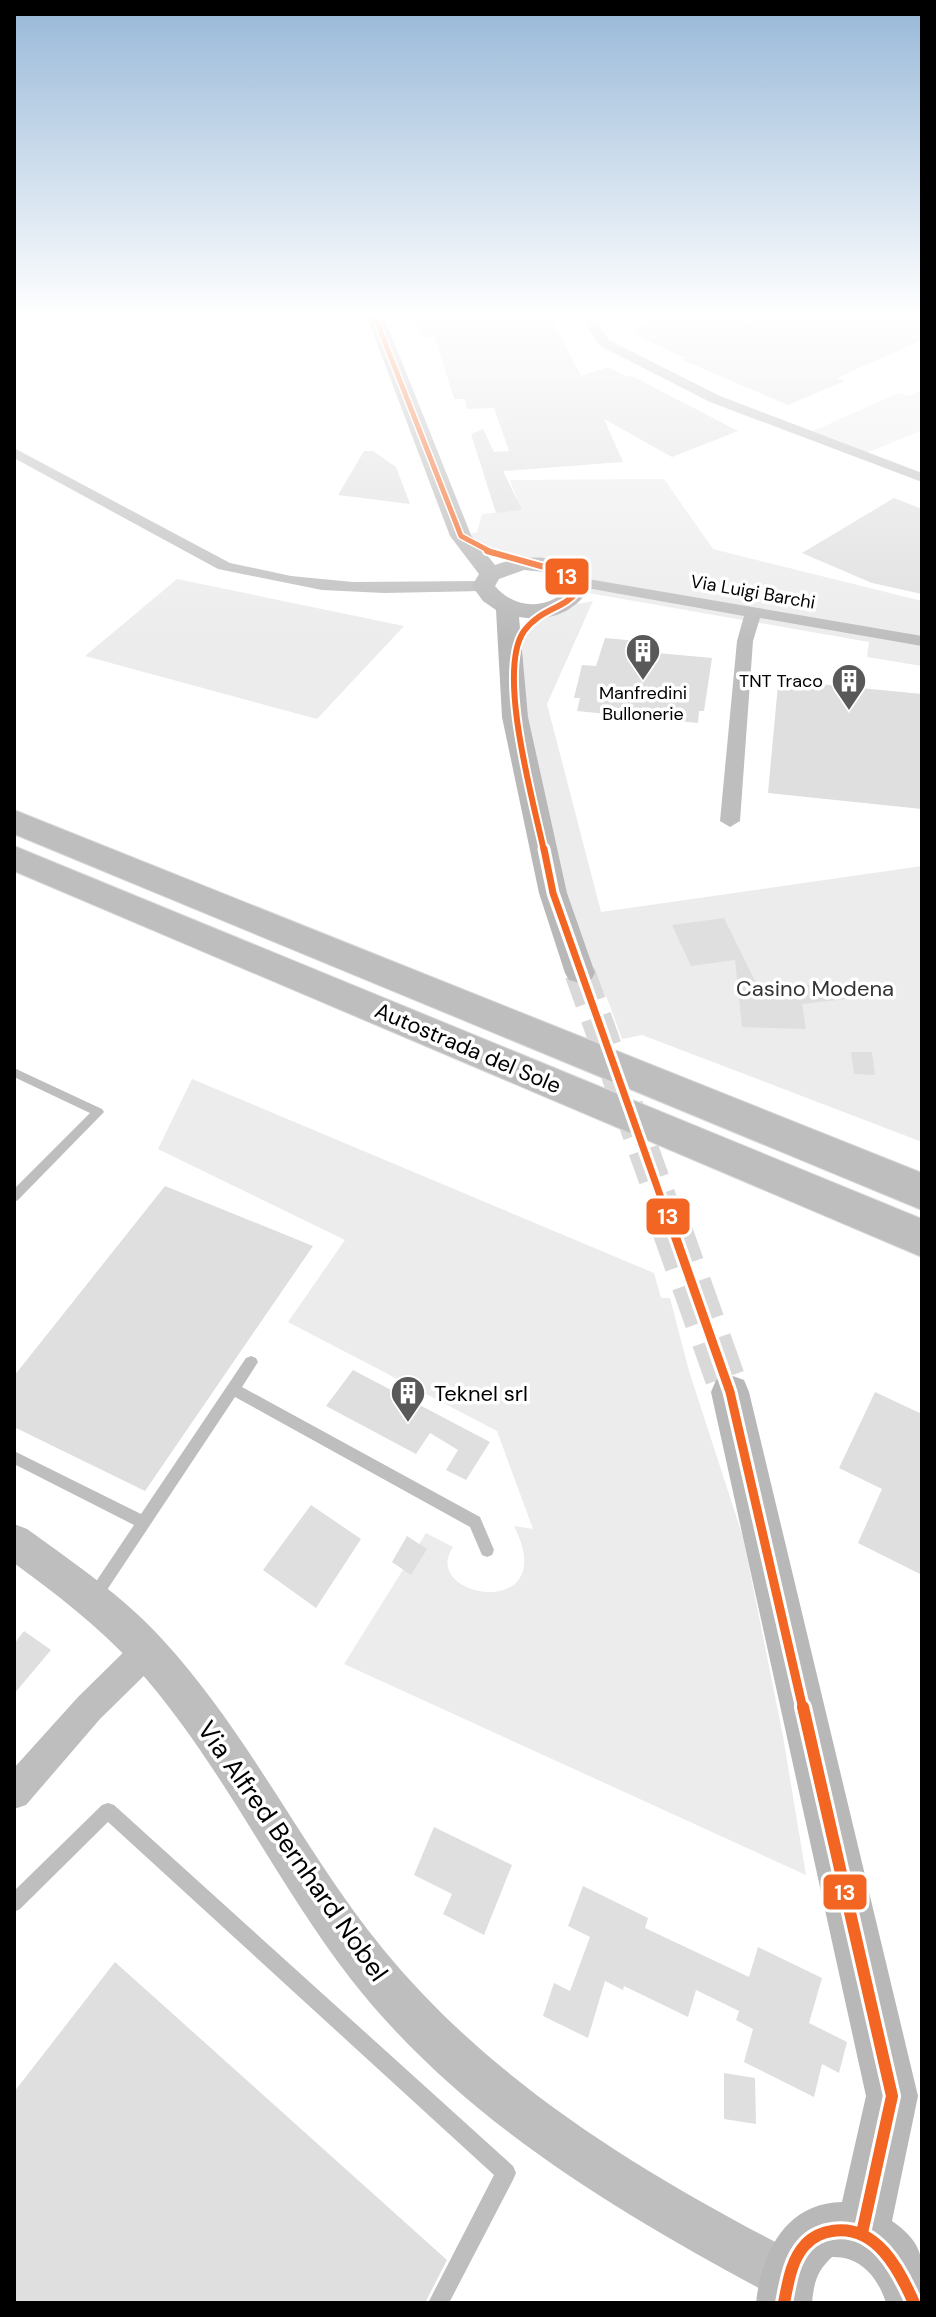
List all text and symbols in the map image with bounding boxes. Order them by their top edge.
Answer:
line badge: 13 [544,557,590,596]
text: 13 [556,562,578,591]
street label: Via Luigi Barchi [689,569,817,615]
building icon: Manfredini Bullonerie [624,632,662,682]
building icon: TNT Traco [830,662,868,712]
place label: TNT Traco [739,669,823,693]
place label: Manfredini Bullonerie [599,681,687,726]
park label: Casino Modena [736,974,894,1003]
street label: Autostrada del Sole [371,996,565,1100]
line badge: 13 [645,1197,691,1236]
text: 13 [657,1202,679,1231]
building icon: Teknel srl [389,1374,427,1424]
place label: Teknel srl [434,1379,528,1408]
street label: Via Alfred Bernhard Nobel [190,1714,396,1988]
line badge: 13 [822,1873,868,1911]
text: 13 [834,1878,856,1907]

